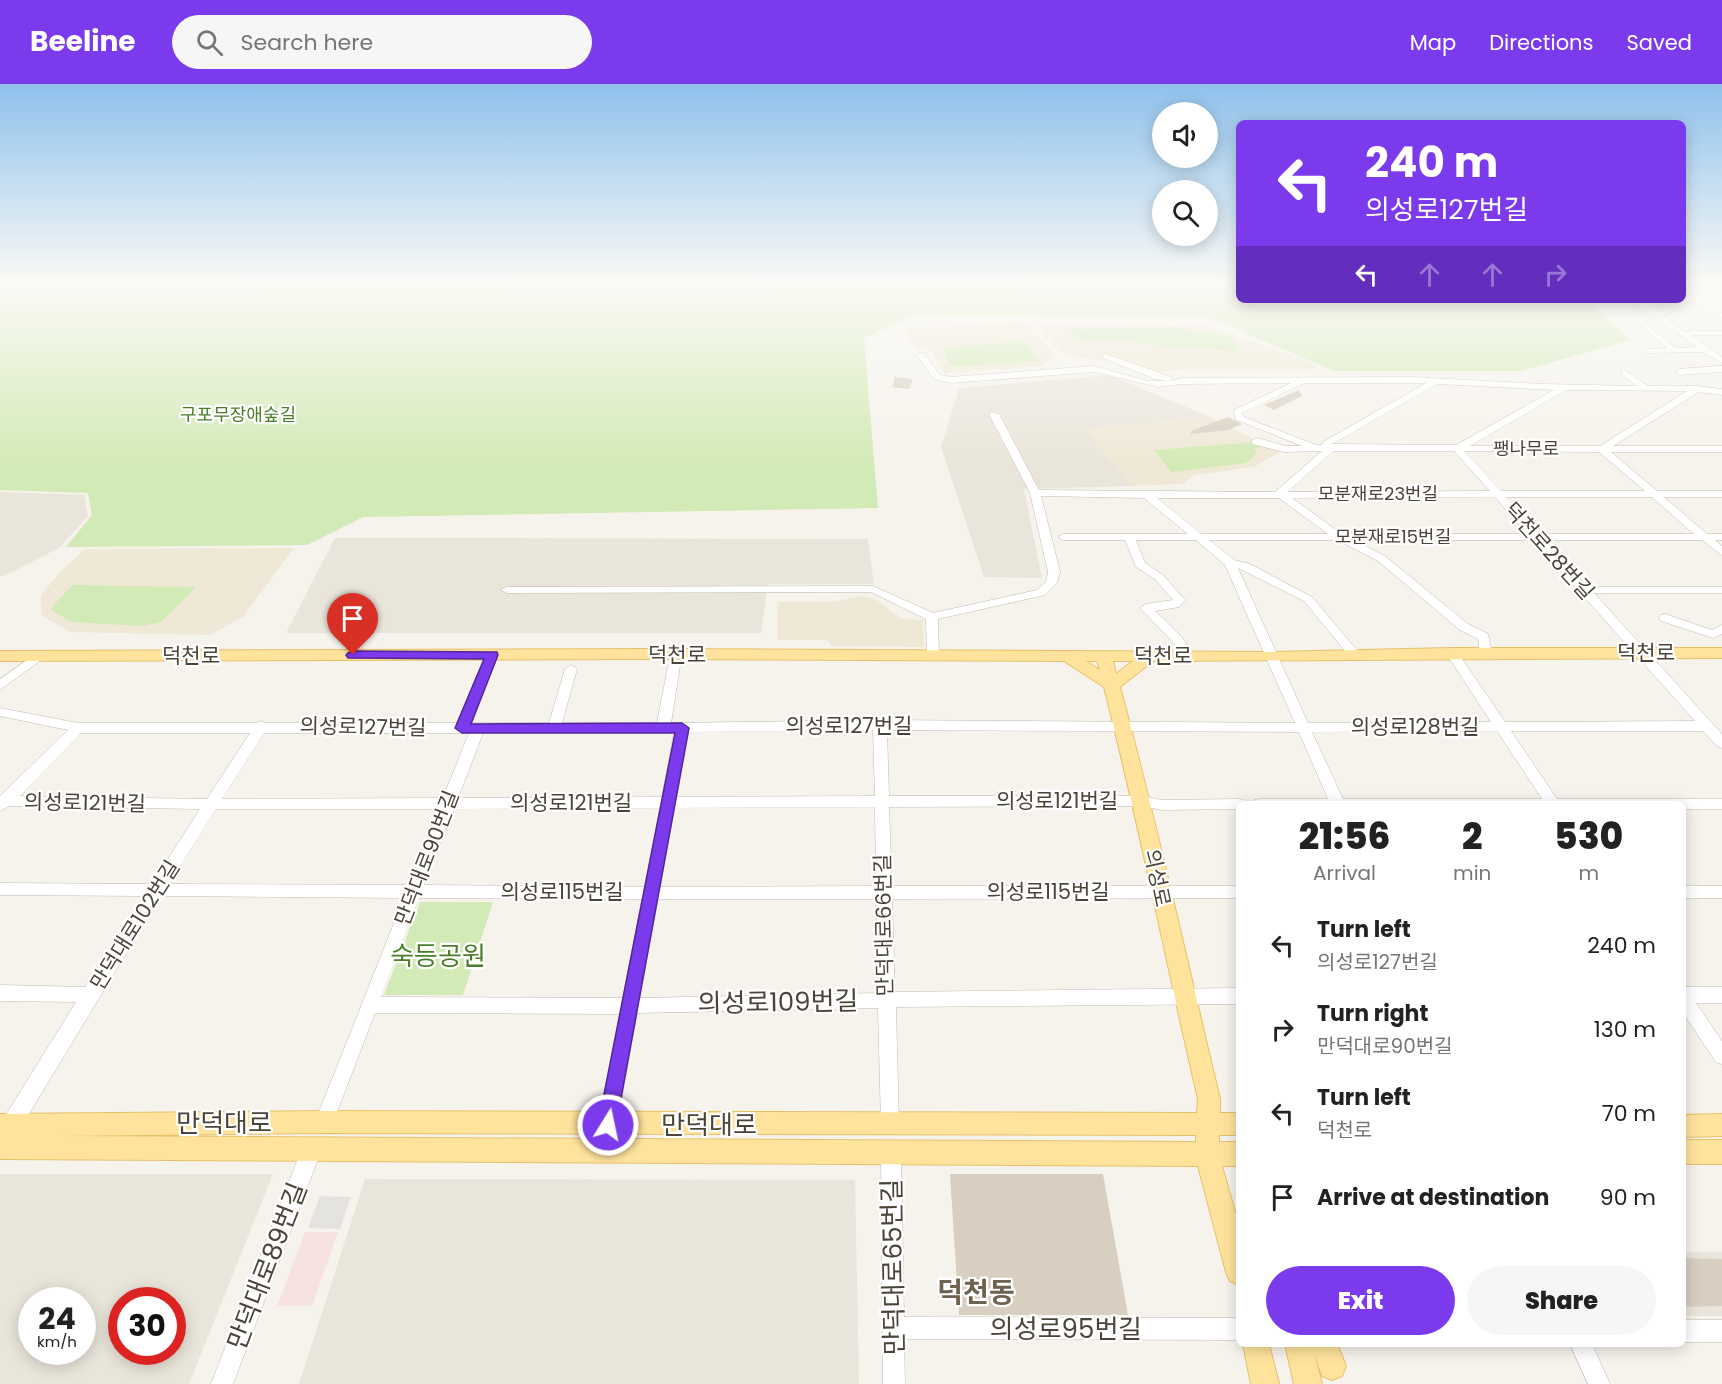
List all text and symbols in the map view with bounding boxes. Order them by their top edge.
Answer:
search box [172,15,592,69]
text: Beeline [30,22,136,61]
icon: search [193,26,226,59]
text: Search here [241,27,373,58]
text: Map [1410,28,1456,57]
text: Directions [1489,28,1593,57]
text: Saved [1626,28,1692,57]
map controls [1152,102,1218,246]
button: sound [1152,102,1218,168]
text: 240 m [1365,133,1498,192]
icon: left [1266,144,1344,222]
button: search [1152,180,1218,246]
text: 의성로127번길 [1365,191,1528,228]
icon: left [1350,258,1383,291]
icon: ahead [1413,258,1446,291]
icon: ahead [1476,258,1509,291]
icon: right [1539,258,1572,291]
park label: 구포무장애숲길 [180,402,296,427]
street label: 팽나무로 [1493,436,1559,461]
street label: 모분재로23번길 [1318,481,1438,506]
street label: 덕천로28번길 [1498,496,1601,606]
street label: 모분재로15번길 [1335,524,1451,549]
pin [327,593,378,655]
icon: arrive [336,602,369,635]
street label: 덕천로 [1617,638,1675,667]
street label: 덕천로 [648,640,706,669]
street label: 덕천로 [162,641,220,670]
street label: 덕천로 [1134,641,1192,670]
street label: 의성로127번길 [299,711,427,742]
street label: 의성로127번길 [786,711,912,740]
street label: 의성로128번길 [1351,712,1479,741]
street label: 만덕대로90번길 [387,786,466,929]
street label: 의성로121번길 [996,786,1118,815]
street label: 의성로121번길 [24,787,146,818]
street label: 의성로121번길 [510,788,632,817]
text: 21:56 [1299,811,1390,862]
text: 2 [1462,811,1482,862]
text: 530 [1554,811,1623,862]
street label: 의성로 [1137,847,1178,909]
street label: 만덕대로66번길 [868,853,899,997]
street label: 만덕대로102번길 [83,854,186,995]
text: Arrival [1313,859,1376,887]
text: min [1453,859,1491,887]
text: m [1578,859,1599,887]
street label: 의성로115번길 [500,877,624,906]
street label: 의성로115번길 [986,877,1110,906]
text: Turn left [1317,914,1411,945]
icon: left [1266,929,1299,962]
text: 240 m [1587,930,1656,961]
park label: 숙등공원 [390,938,486,974]
text: 의성로127번길 [1317,948,1438,976]
street label: 의성로109번길 [697,983,859,1021]
text: Turn right [1317,998,1428,1029]
icon: right [1266,1013,1299,1046]
text: 130 m [1594,1014,1656,1045]
text: 만덕대로90번길 [1317,1032,1453,1060]
text: Turn left [1317,1082,1411,1113]
position arrow [576,1093,640,1157]
icon: left [1266,1097,1299,1130]
text: 70 m [1602,1098,1656,1129]
street label: 만덕대로 [176,1105,272,1141]
street label: 만덕대로 [661,1107,757,1143]
text: 덕천로 [1317,1116,1372,1144]
street label: 만덕대로89번길 [219,1177,315,1355]
street label: 만덕대로65번길 [873,1179,913,1355]
icon: arrive [1266,1181,1299,1214]
text: Arrive at destination [1317,1182,1549,1213]
text: 90 m [1600,1182,1656,1213]
button: Exit [1266,1266,1455,1335]
button: Share [1467,1266,1656,1335]
district label: 덕천동 [937,1273,1015,1312]
speed limit sign: 30 [108,1287,186,1365]
text: 24 [38,1297,76,1340]
street label: 의성로95번길 [990,1311,1142,1347]
text: km/h [37,1331,77,1352]

